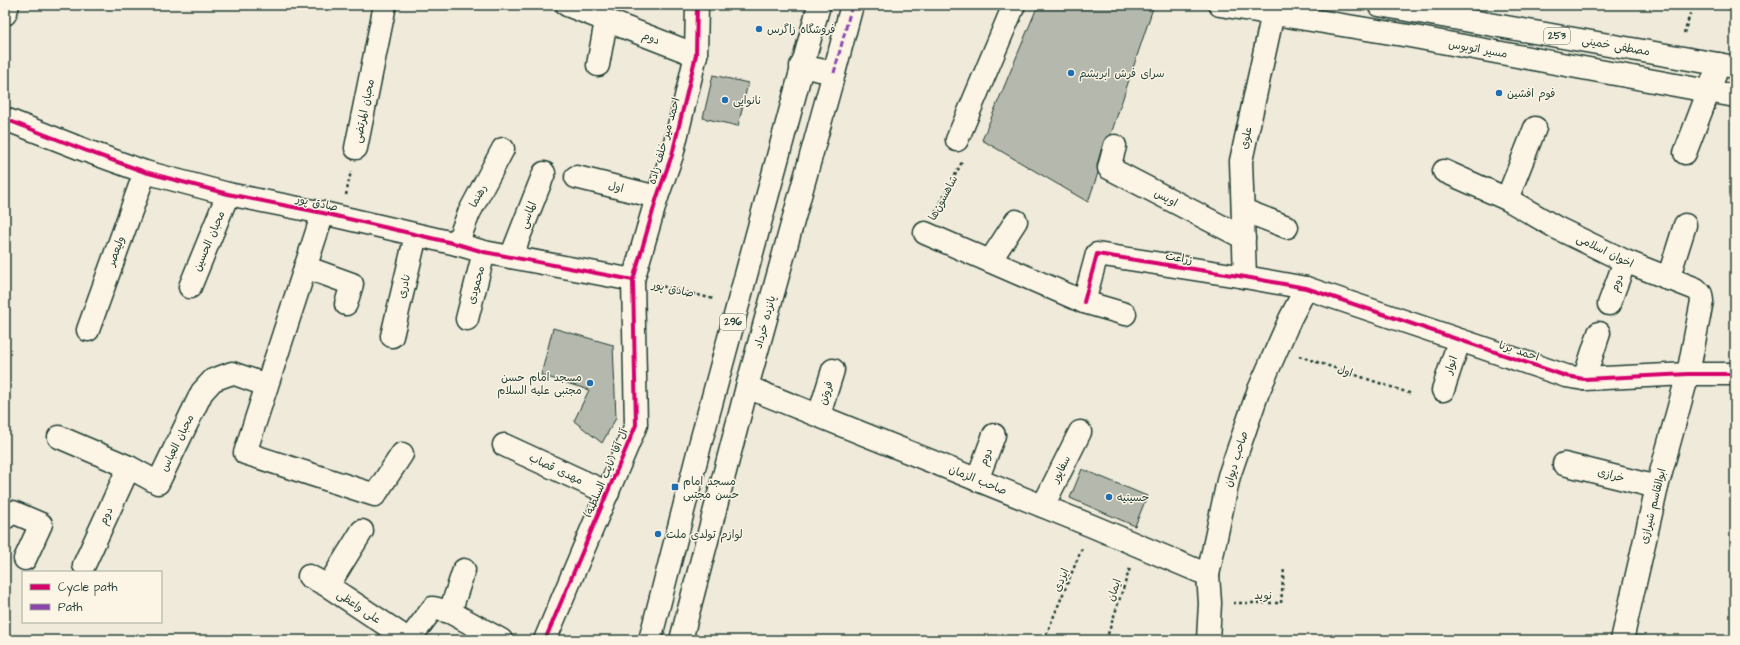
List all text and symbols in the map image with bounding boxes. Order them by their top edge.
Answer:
place label: فروشگاه زاگرس [767,22,835,37]
marker: فروشگاه زاگرس [754,24,764,34]
street label: دوم [640,28,662,49]
road number: 253 [1544,28,1570,44]
street label: مصطفی خمینی [1581,33,1651,59]
street label: مسیر اتوبوس [1447,36,1509,62]
place label: سرای فرش ابریشم [1079,66,1165,82]
marker: سرای فرش ابریشم [1066,68,1076,78]
street label: محبان المرتضی [350,78,378,144]
place label: فوم افشین [1507,86,1555,102]
marker: فوم افشین [1494,88,1504,98]
place label: نانوایی [733,93,762,108]
marker: نانوایی [720,95,730,105]
street label: احمد میر خلف زاده [644,96,684,186]
street label: علوی [1236,125,1256,151]
street label: شاهسون‌ها [925,173,961,223]
street label: اول [607,178,625,196]
street label: رهنما [466,182,490,210]
street label: اویس [1152,186,1180,210]
street label: صادق پور [294,191,339,215]
street label: الماسی [516,199,540,231]
street label: محبان الحسین [190,209,228,273]
street label: اخوان اسلامی [1574,231,1636,271]
street label: ولیعصر [103,234,128,269]
street label: زراعت [1164,248,1194,268]
street label: محمودی [464,264,488,306]
street label: نادری [394,272,414,300]
street label: دوم [1607,272,1628,294]
street label: صادق پور [650,277,695,301]
street label: پانزده خرداد [751,294,779,350]
road number: 296 [720,314,746,330]
street label: احمد برنا [1497,337,1541,365]
street label: انوار [1441,354,1461,377]
street label: اول [1335,361,1355,381]
place label: مسجد امام حسن مجتبی علیه السلام [497,370,582,399]
marker: مسجد امام حسن مجتبی علیه السلام [585,378,595,388]
street label: فروتن [815,379,837,407]
street label: محبان العباس [157,412,197,474]
street label: آل آقا (نایب السلطنه) [581,425,632,520]
street label: صاحب دیوان [1220,429,1252,489]
street label: دوم [976,446,997,468]
street label: مهدی قصاب [526,450,586,488]
street label: سفاپور [1047,453,1074,486]
street label: صاحب الزمان [947,462,1009,498]
street label: خرازی [1596,464,1626,486]
street label: ابوالقاسم شیرازی [1636,467,1671,546]
place label: مسجد امام حسن مجتبی [683,474,739,502]
marker: مسجد امام حسن مجتبی [670,482,680,492]
place label: حسینیه [1117,490,1149,505]
marker: حسینیه [1104,492,1114,502]
street label: دوم [96,505,117,528]
place label: لوازم تولدی ملت [666,527,742,543]
marker: لوازم تولدی ملت [653,529,663,539]
street label: ایزدی [1049,566,1073,594]
legend [22,571,162,623]
street label: ایمان [1103,577,1125,603]
text: Cycle path [58,579,117,597]
street label: علی واعظی [334,587,384,627]
street label: نوید [1254,588,1272,603]
text: Path [58,599,83,616]

